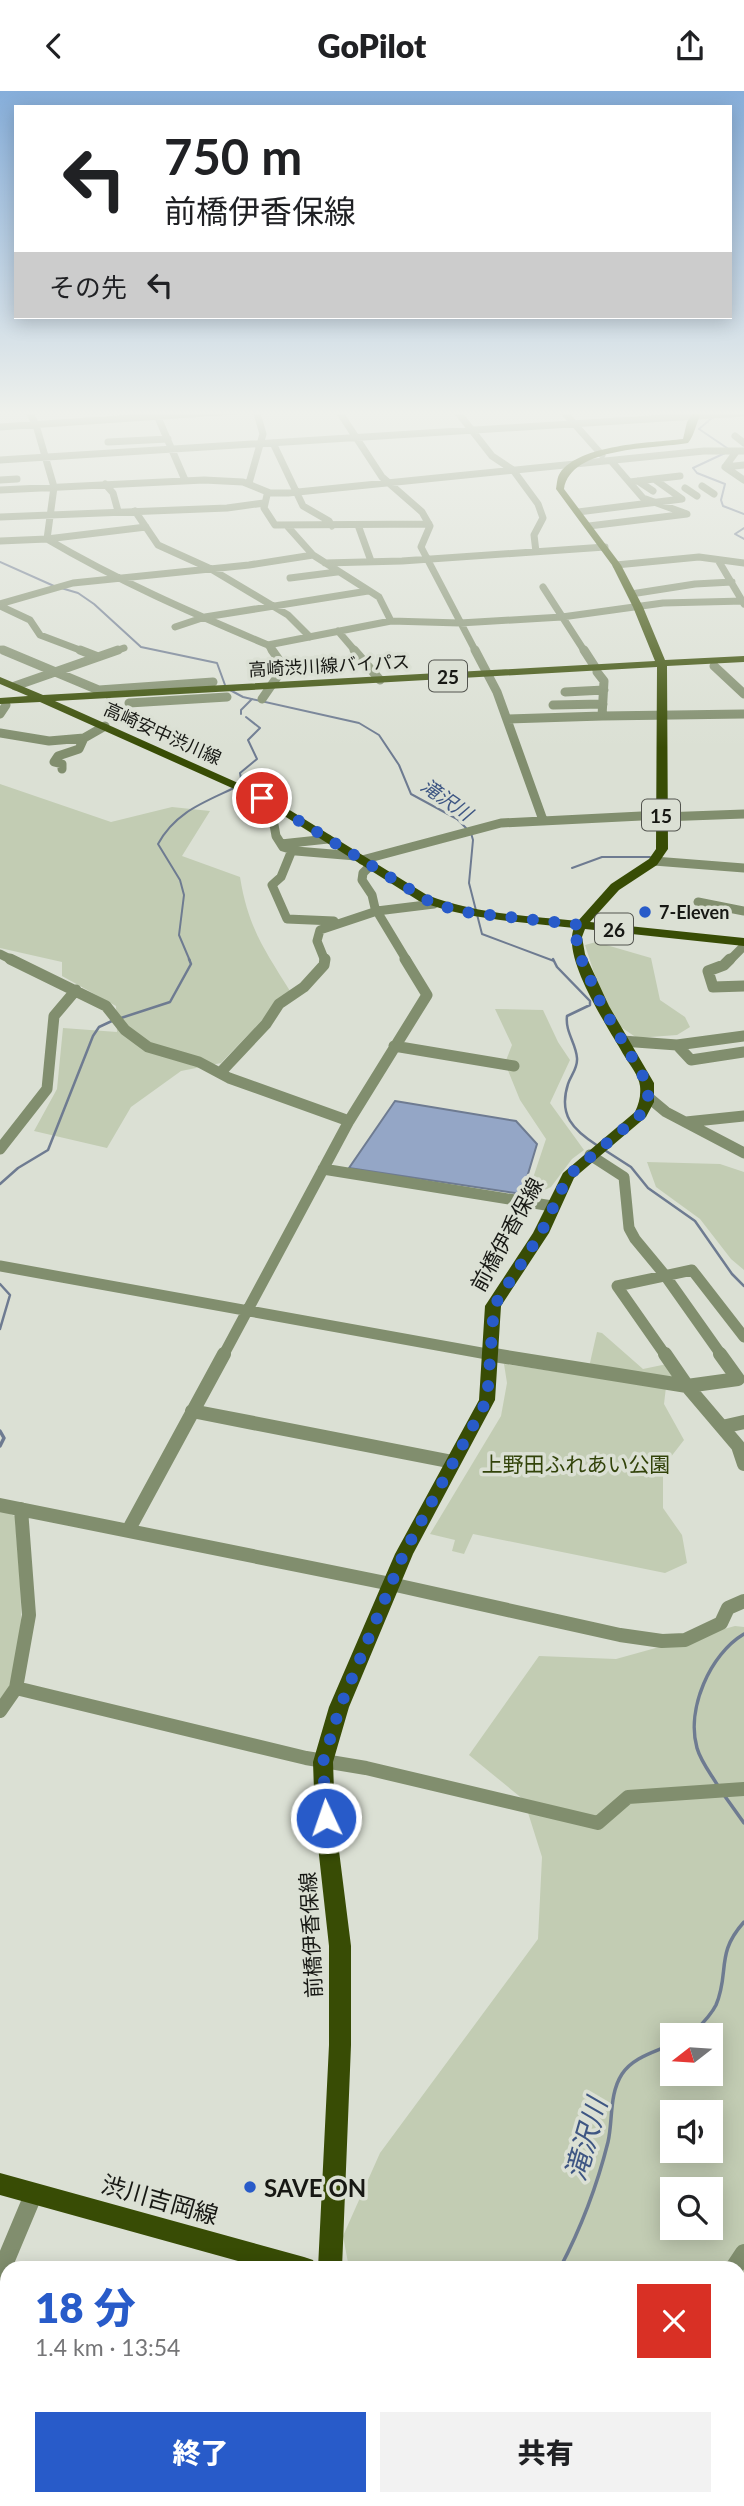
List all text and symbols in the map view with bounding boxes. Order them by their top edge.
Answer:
text: GoPilot [318,26,426,65]
icon: back [35,27,73,65]
icon: share [671,27,709,65]
text: 750 m [164,127,302,185]
icon: left [49,133,140,224]
text: 前橋伊香保線 [164,191,356,230]
icon: left [141,266,179,304]
text: その先 [49,271,127,303]
street label: 高崎渋川線バイパス [248,650,410,680]
road number: 25 [429,661,467,691]
street label: 高崎安中渋川線 [101,697,225,769]
pin [232,768,292,828]
water label: 滝沢川 [417,773,479,826]
icon: arrive [243,779,281,817]
road number: 15 [642,799,680,831]
place label: 7-Eleven [659,901,729,923]
marker: 7-Eleven [637,904,653,920]
road number: 26 [595,913,633,944]
street label: 前橋伊香保線 [465,1173,547,1295]
park label: 上野田ふれあい公園 [482,1451,671,1476]
position arrow [289,1781,363,1855]
street label: 前橋伊香保線 [294,1871,326,1999]
north arrow [660,2023,723,2086]
map controls [660,2023,723,2240]
water label: 滝沢川 [557,2091,614,2184]
button: sound [660,2100,723,2163]
street label: 渋川吉岡線 [98,2169,222,2229]
place label: SAVE ON [264,2173,366,2202]
button: search [660,2177,723,2240]
marker: SAVE ON [242,2179,258,2195]
text: 18 分 [35,2282,135,2332]
button: close [637,2284,711,2358]
text: 1.4 km · 13:54 [35,2333,180,2361]
button: 終了 [35,2412,366,2492]
button: 共有 [380,2412,711,2492]

